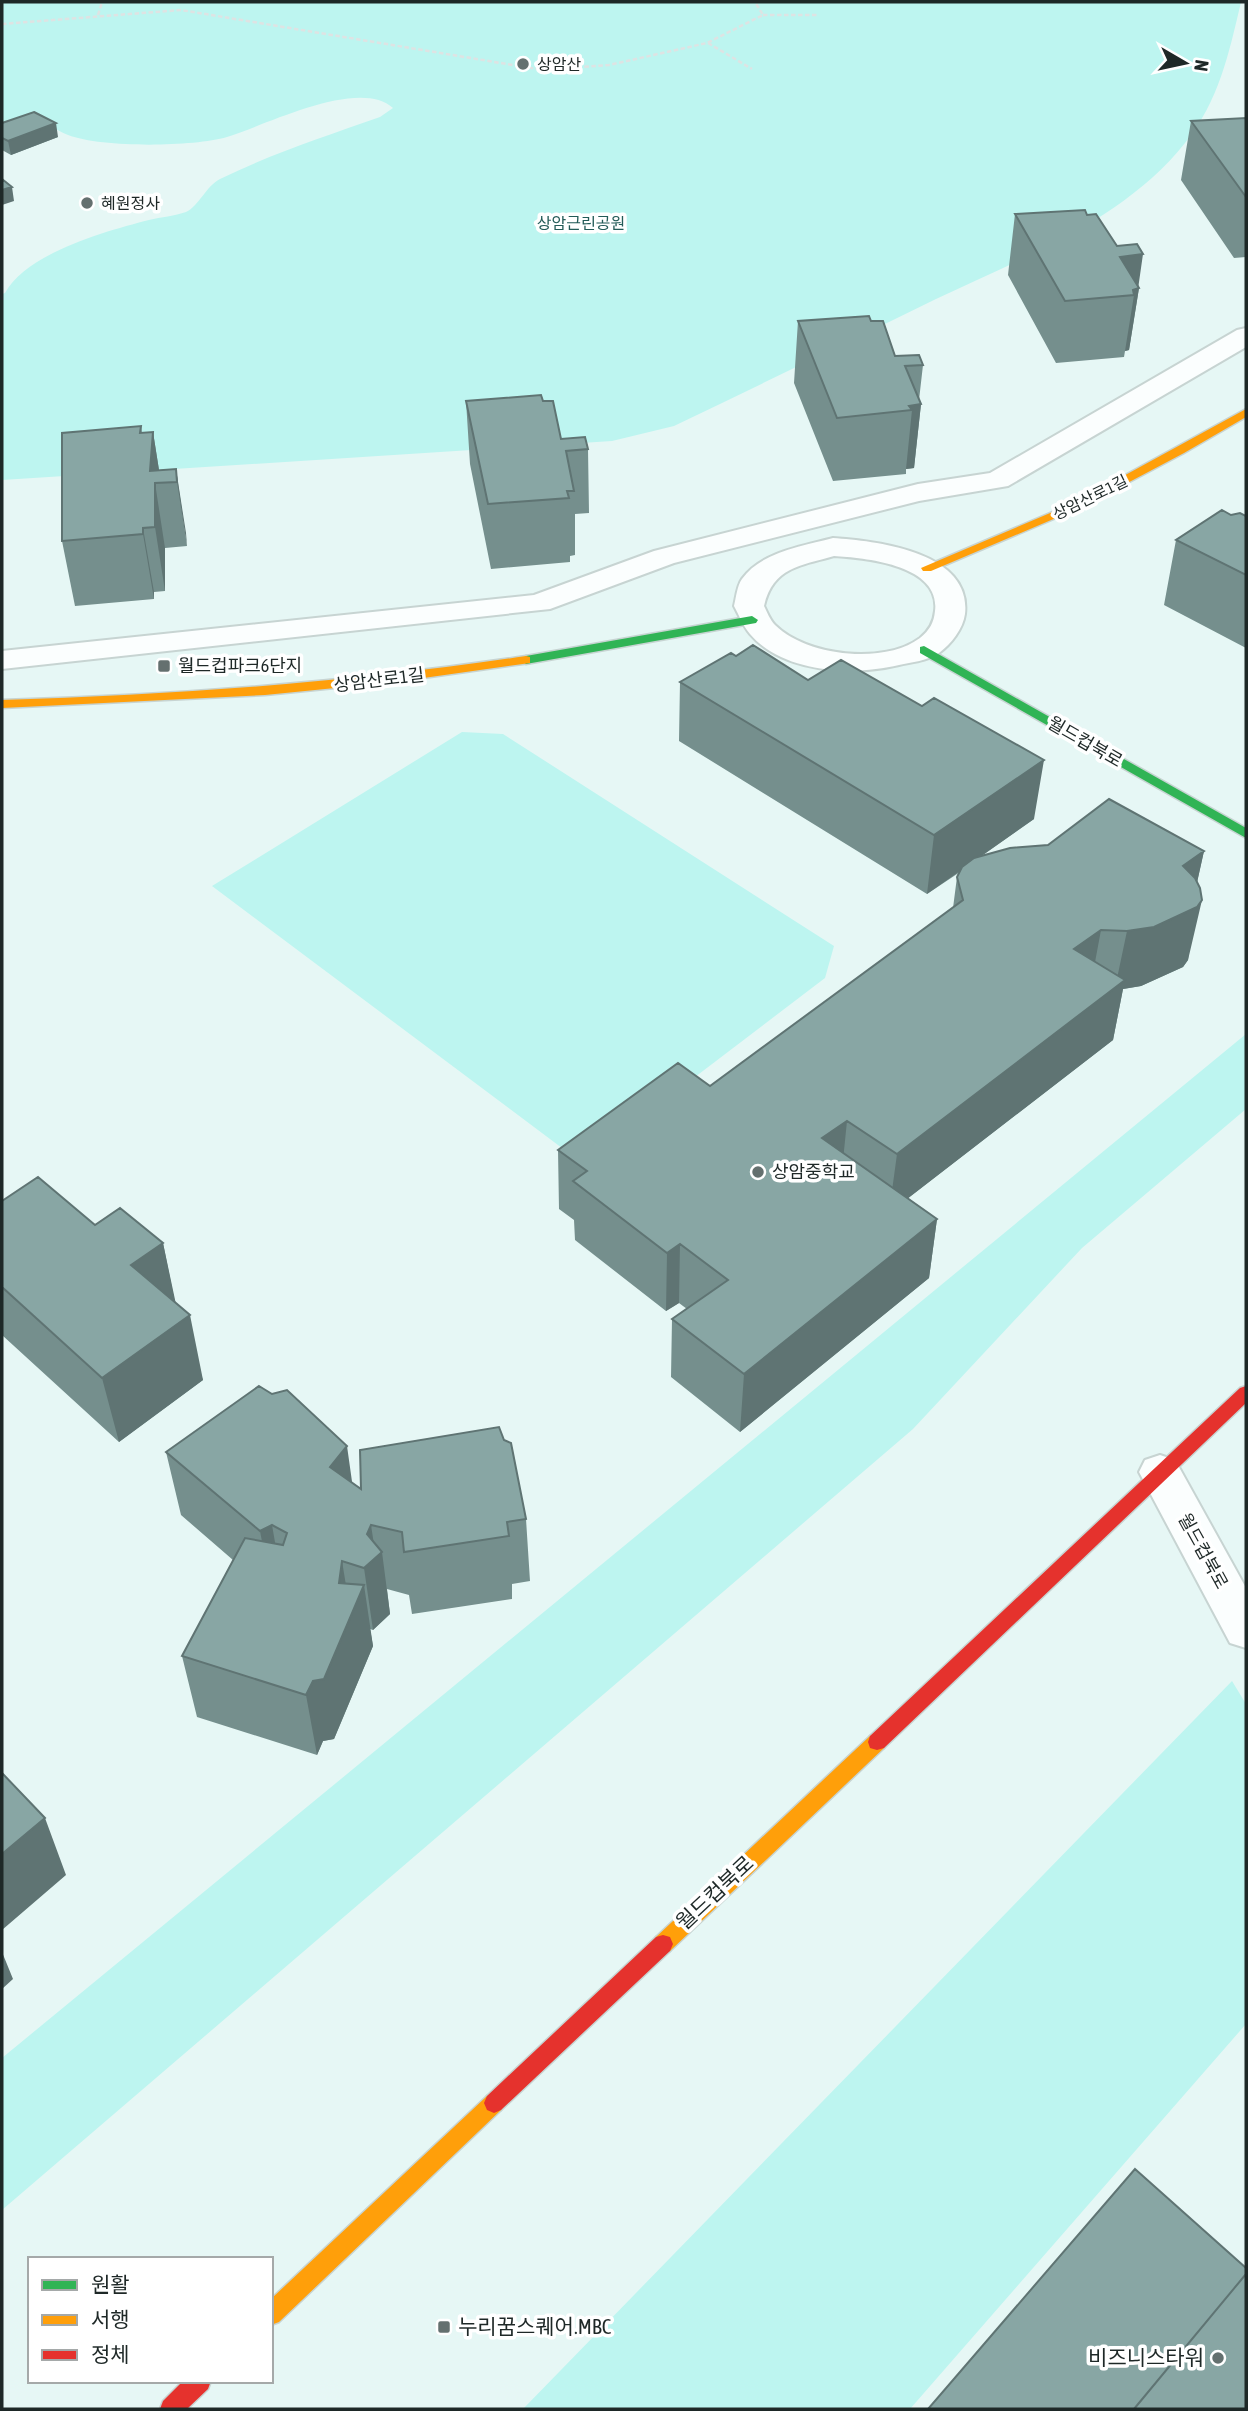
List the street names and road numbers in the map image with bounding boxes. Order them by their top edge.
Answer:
street label: 상암산로1길 [1050,471,1130,523]
street label: 상암산로1길 [332,664,426,695]
street label: 월드컵북로 [1044,712,1126,771]
street label: 월드컵북로 [1174,1509,1233,1592]
street label: 월드컵북로 [671,1851,758,1934]

